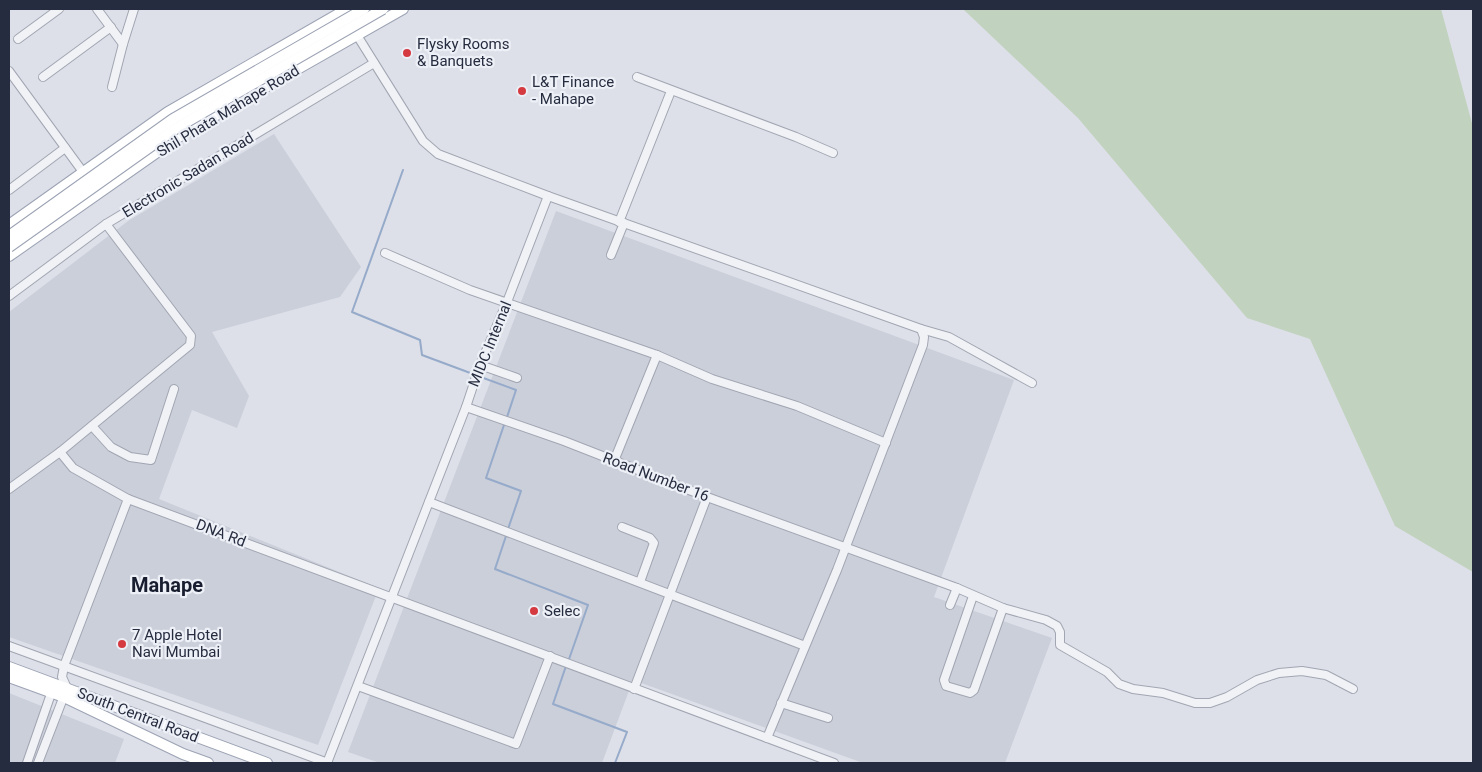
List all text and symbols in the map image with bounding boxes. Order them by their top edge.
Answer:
place label: Flysky Rooms & Banquets [417,35,509,70]
marker: Flysky Rooms & Banquets [401,47,413,59]
street label: Shil Phata Mahape Road [153,61,303,161]
place label: L&T Finance - Mahape [532,73,614,108]
marker: L&T Finance - Mahape [516,85,528,97]
street label: Electronic Sadan Road [119,129,257,221]
street label: MIDC Internal [465,298,515,390]
street label: Road Number 16 [600,448,712,506]
street label: DNA Rd [194,515,248,551]
district label: Mahape [131,573,203,597]
place label: Selec [544,602,580,620]
marker: Selec [528,605,540,617]
place label: 7 Apple Hotel Navi Mumbai [132,626,222,661]
marker: 7 Apple Hotel Navi Mumbai [116,638,128,650]
street label: South Central Road [75,684,201,746]

